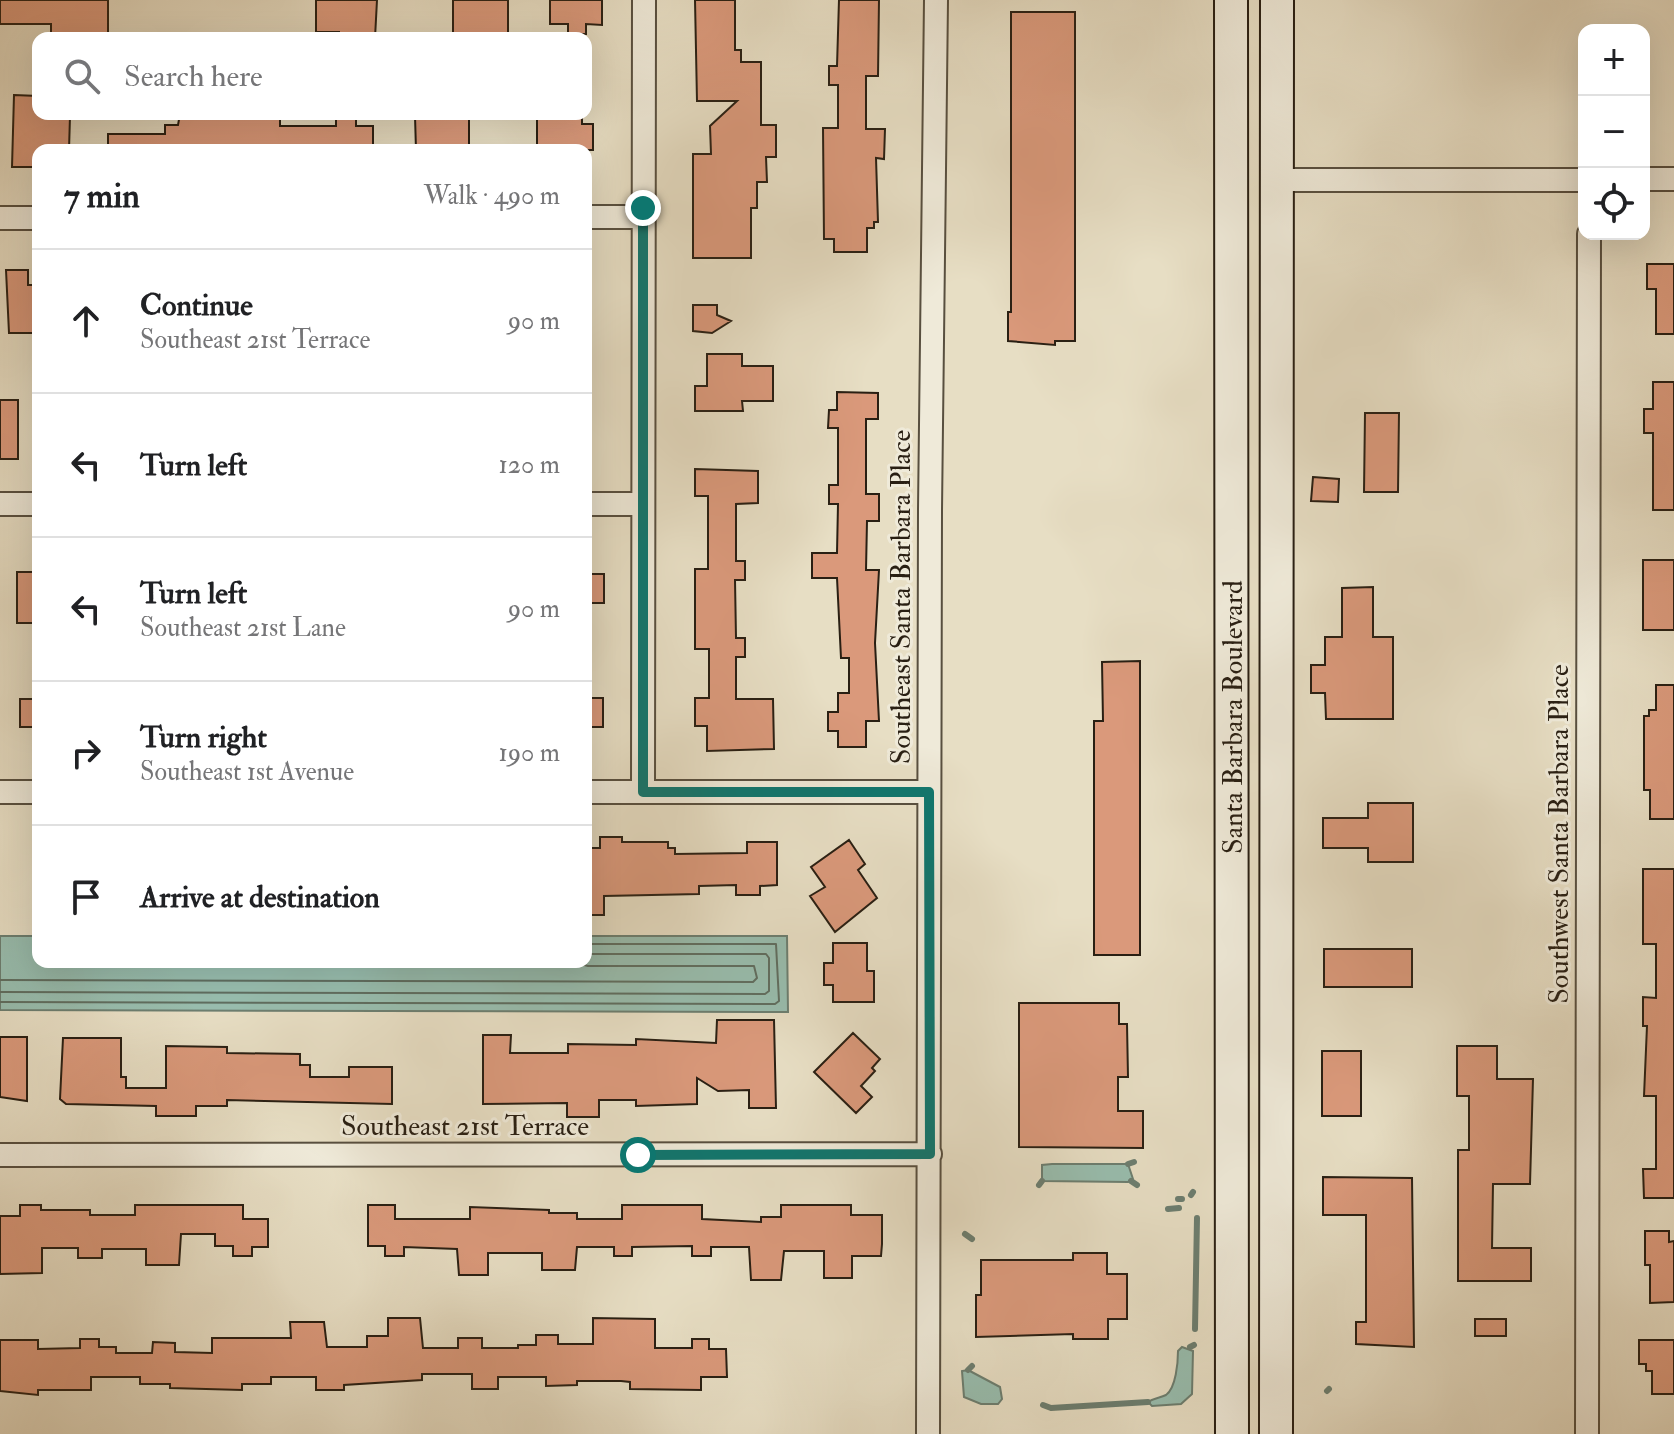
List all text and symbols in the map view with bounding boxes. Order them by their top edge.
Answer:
map controls [1578,24,1650,240]
button: + [1578,24,1650,96]
search box [32,32,592,120]
icon: search [60,54,104,98]
text: Search here [124,58,263,95]
button: − [1578,96,1650,168]
button: locate [1578,168,1650,240]
text: 7 min [64,175,140,218]
text: Walk · 490 m [424,180,560,212]
route end [625,190,661,226]
text: Continue [140,287,253,324]
icon: ahead [64,299,108,343]
text: 90 m [508,305,560,337]
text: Southeast 21st Terrace [140,324,370,356]
street label: Southeast Santa Barbara Place [884,430,919,764]
icon: left [64,443,108,487]
text: Turn left [140,447,247,484]
text: 120 m [499,449,560,481]
text: Turn left [140,575,247,612]
street label: Santa Barbara Boulevard [1216,580,1251,854]
icon: left [64,587,108,631]
text: 90 m [508,593,560,625]
text: Southeast 21st Lane [140,612,346,644]
street label: Southwest Santa Barbara Place [1542,664,1577,1004]
text: Turn right [140,719,267,756]
icon: right [64,731,108,775]
text: 190 m [499,737,560,769]
text: Southeast 1st Avenue [140,756,354,788]
icon: arrive [64,875,108,919]
text: Arrive at destination [140,879,380,916]
street label: Southeast 21st Terrace [341,1109,589,1144]
route start [620,1137,656,1173]

